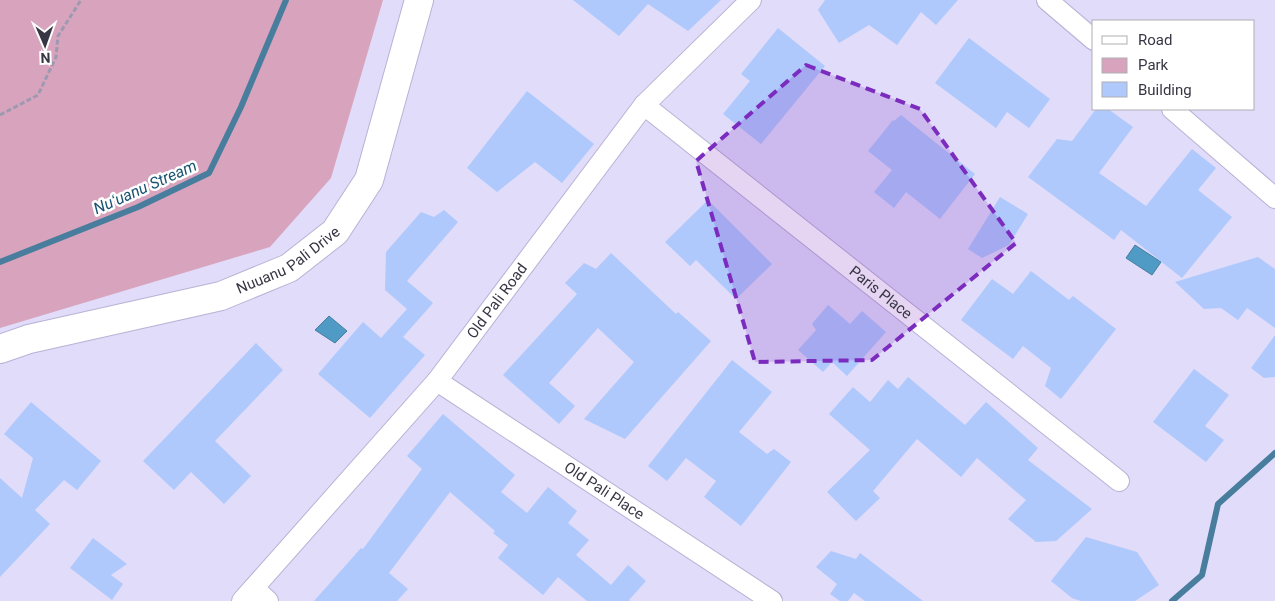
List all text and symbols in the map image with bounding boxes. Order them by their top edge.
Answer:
north arrow [20,20,70,70]
legend [1092,20,1255,110]
text: Road [1138,31,1172,49]
text: N [40,50,51,66]
text: Park [1138,56,1169,74]
text: Building [1138,81,1192,99]
water label: Nuʻuanu Stream [90,156,200,218]
street label: Nuuanu Pali Drive [234,223,343,298]
street label: Old Pali Road [463,260,531,342]
street label: Paris Place [846,262,916,323]
street label: Old Pali Place [561,458,648,524]

